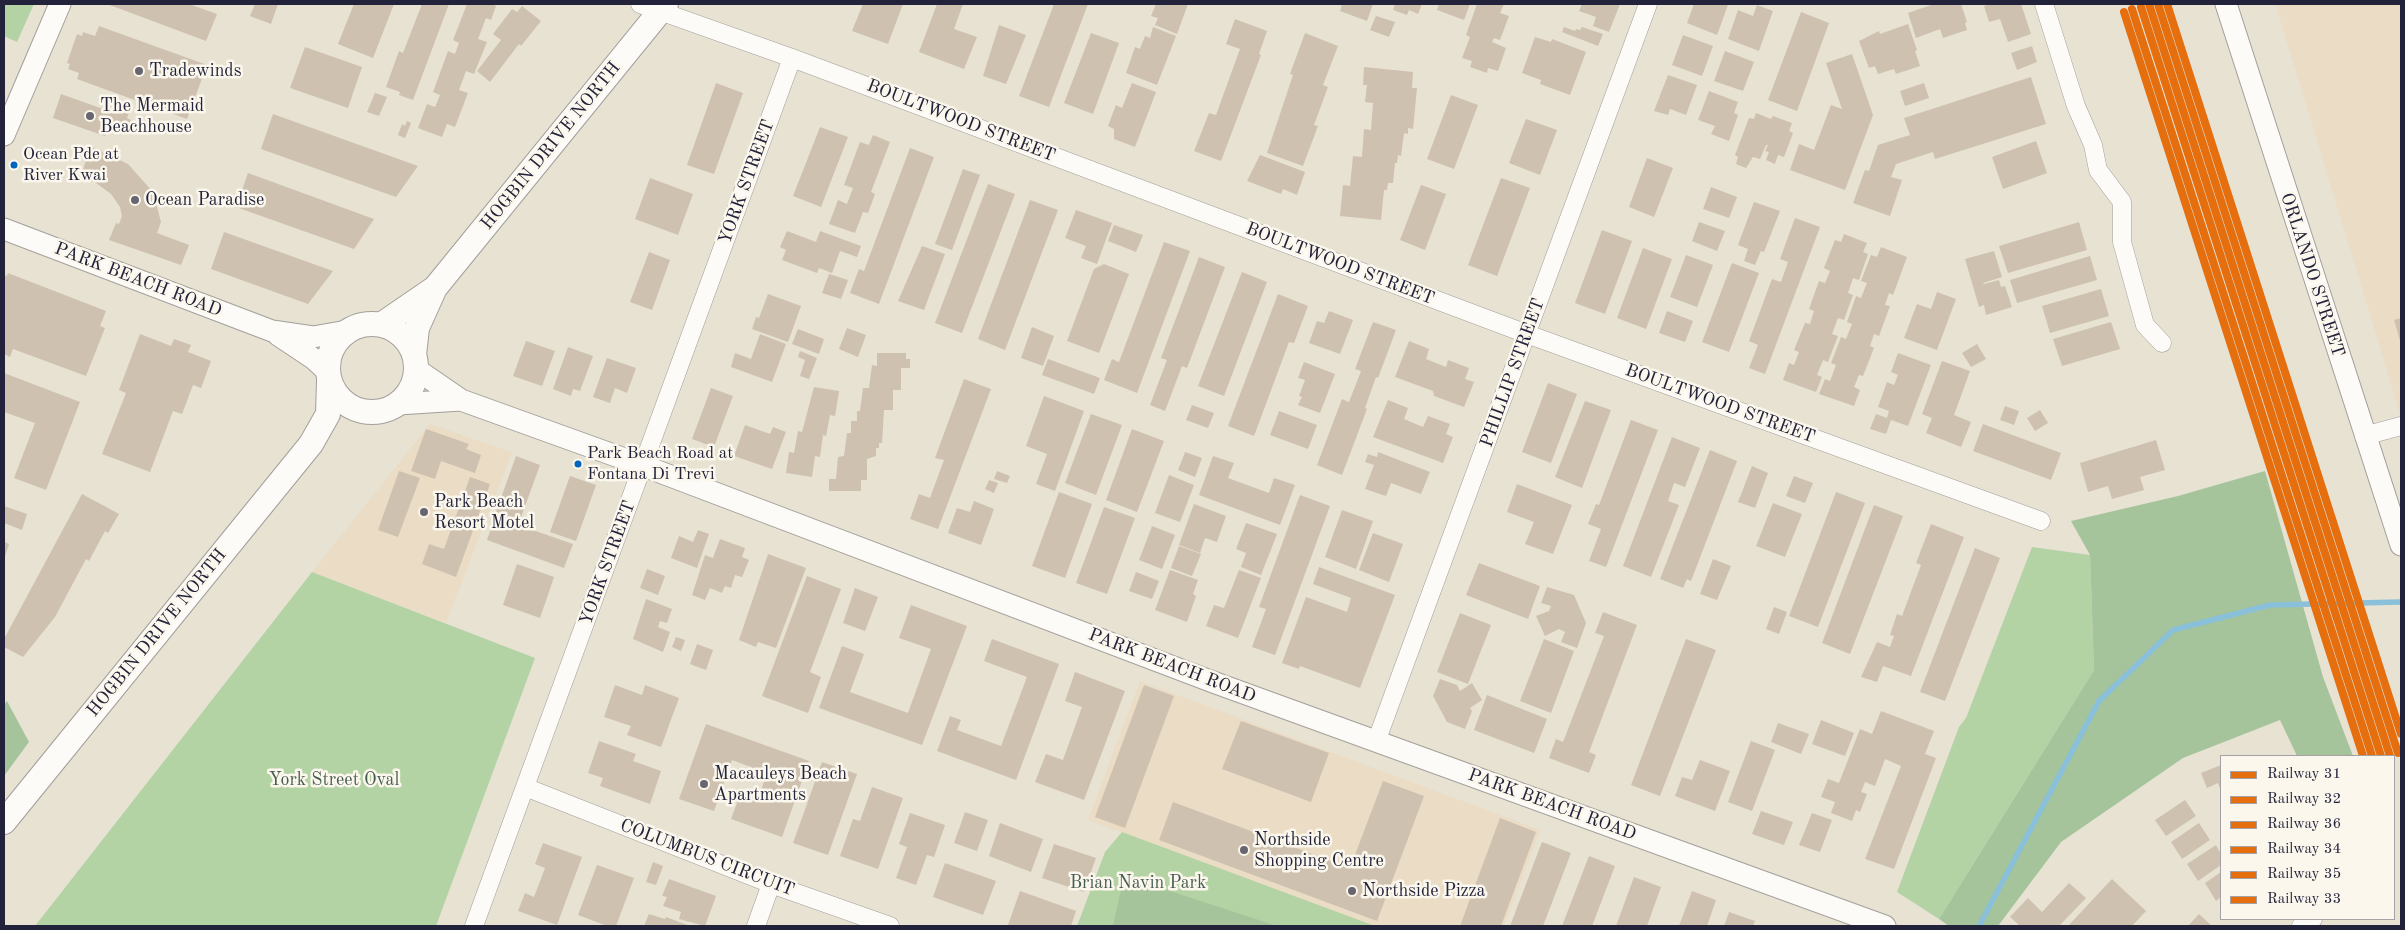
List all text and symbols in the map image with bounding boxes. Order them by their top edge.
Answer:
street label: HOGBIN DRIVE NORTH [477,58,625,234]
place label: Tradewinds [149,60,242,82]
marker: Tradewinds [133,65,145,77]
street label: BOULTWOOD STREET [864,75,1058,167]
place label: The Mermaid Beachhouse [100,95,204,138]
marker: The Mermaid Beachhouse [84,110,96,122]
street label: YORK STREET [714,117,780,247]
place label: Ocean Pde at River Kwai [23,145,119,185]
marker: Ocean Pde at River Kwai [9,160,19,170]
place label: Ocean Paradise [145,189,264,211]
street label: ORLANDO STREET [2275,190,2349,360]
marker: Ocean Paradise [129,194,141,206]
street label: BOULTWOOD STREET [1243,218,1437,310]
street label: PARK BEACH ROAD [51,238,225,322]
street label: PHILLIP STREET [1476,296,1550,450]
street label: BOULTWOOD STREET [1622,360,1818,448]
place label: Park Beach Road at Fontana Di Trevi [587,444,733,484]
marker: Park Beach Road at Fontana Di Trevi [573,459,583,469]
place label: Park Beach Resort Motel [434,491,534,534]
street label: YORK STREET [575,498,641,628]
marker: Park Beach Resort Motel [418,506,430,518]
street label: HOGBIN DRIVE NORTH [83,545,231,721]
street label: PARK BEACH ROAD [1085,624,1259,708]
legend [2220,755,2395,920]
place label: Macauleys Beach Apartments [714,763,847,806]
street label: PARK BEACH ROAD [1465,765,1639,845]
text: Railway 31 [2267,767,2341,782]
park label: York Street Oval [269,769,399,791]
marker: Macauleys Beach Apartments [698,778,710,790]
text: Railway 32 [2267,792,2341,807]
street label: COLUMBUS CIRCUIT [617,815,797,901]
text: Railway 36 [2267,817,2341,832]
place label: Northside Shopping Centre [1254,829,1384,872]
text: Railway 34 [2267,842,2341,857]
marker: Northside Shopping Centre [1238,844,1250,856]
text: Railway 35 [2267,867,2341,882]
park label: Brian Navin Park [1070,872,1206,894]
place label: Northside Pizza [1362,880,1485,902]
marker: Northside Pizza [1346,885,1358,897]
text: Railway 33 [2267,892,2341,907]

